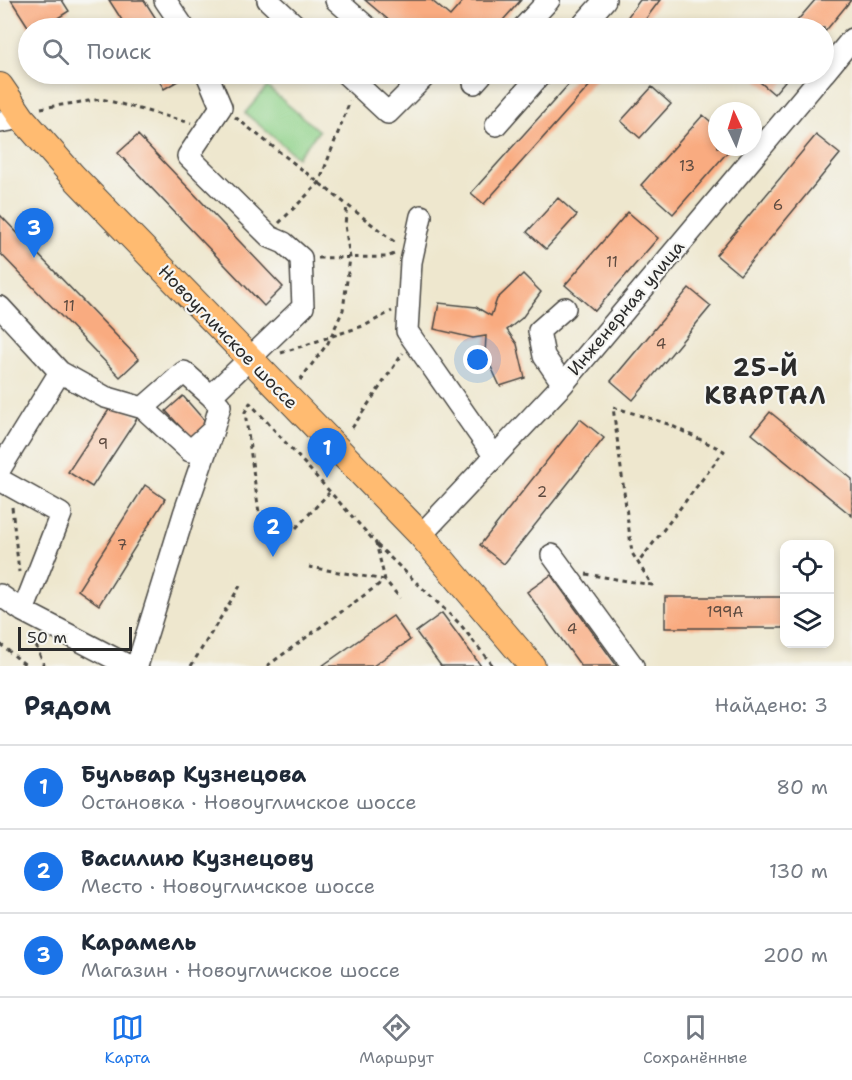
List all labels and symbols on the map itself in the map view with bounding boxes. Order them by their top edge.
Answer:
north arrow [708,102,762,156]
house number: 13 [679,156,695,176]
house number: 6 [773,195,783,215]
pin: 3 [15,208,54,258]
street label: Инженерная улица [562,235,690,381]
house number: 11 [606,252,618,272]
street label: Новоугличское шоссе [153,260,303,414]
house number: 11 [63,296,75,316]
house number: 4 [656,334,666,354]
your location [463,345,492,374]
district label: 25-Й КВАРТАЛ [705,351,827,412]
pin: 1 [308,428,346,478]
house number: 9 [98,434,108,454]
house number: 2 [537,482,547,502]
pin: 2 [254,508,292,557]
house number: 7 [117,535,127,555]
house number: 199А [707,602,744,622]
house number: 4 [567,619,577,639]
scale bar [18,624,132,652]

